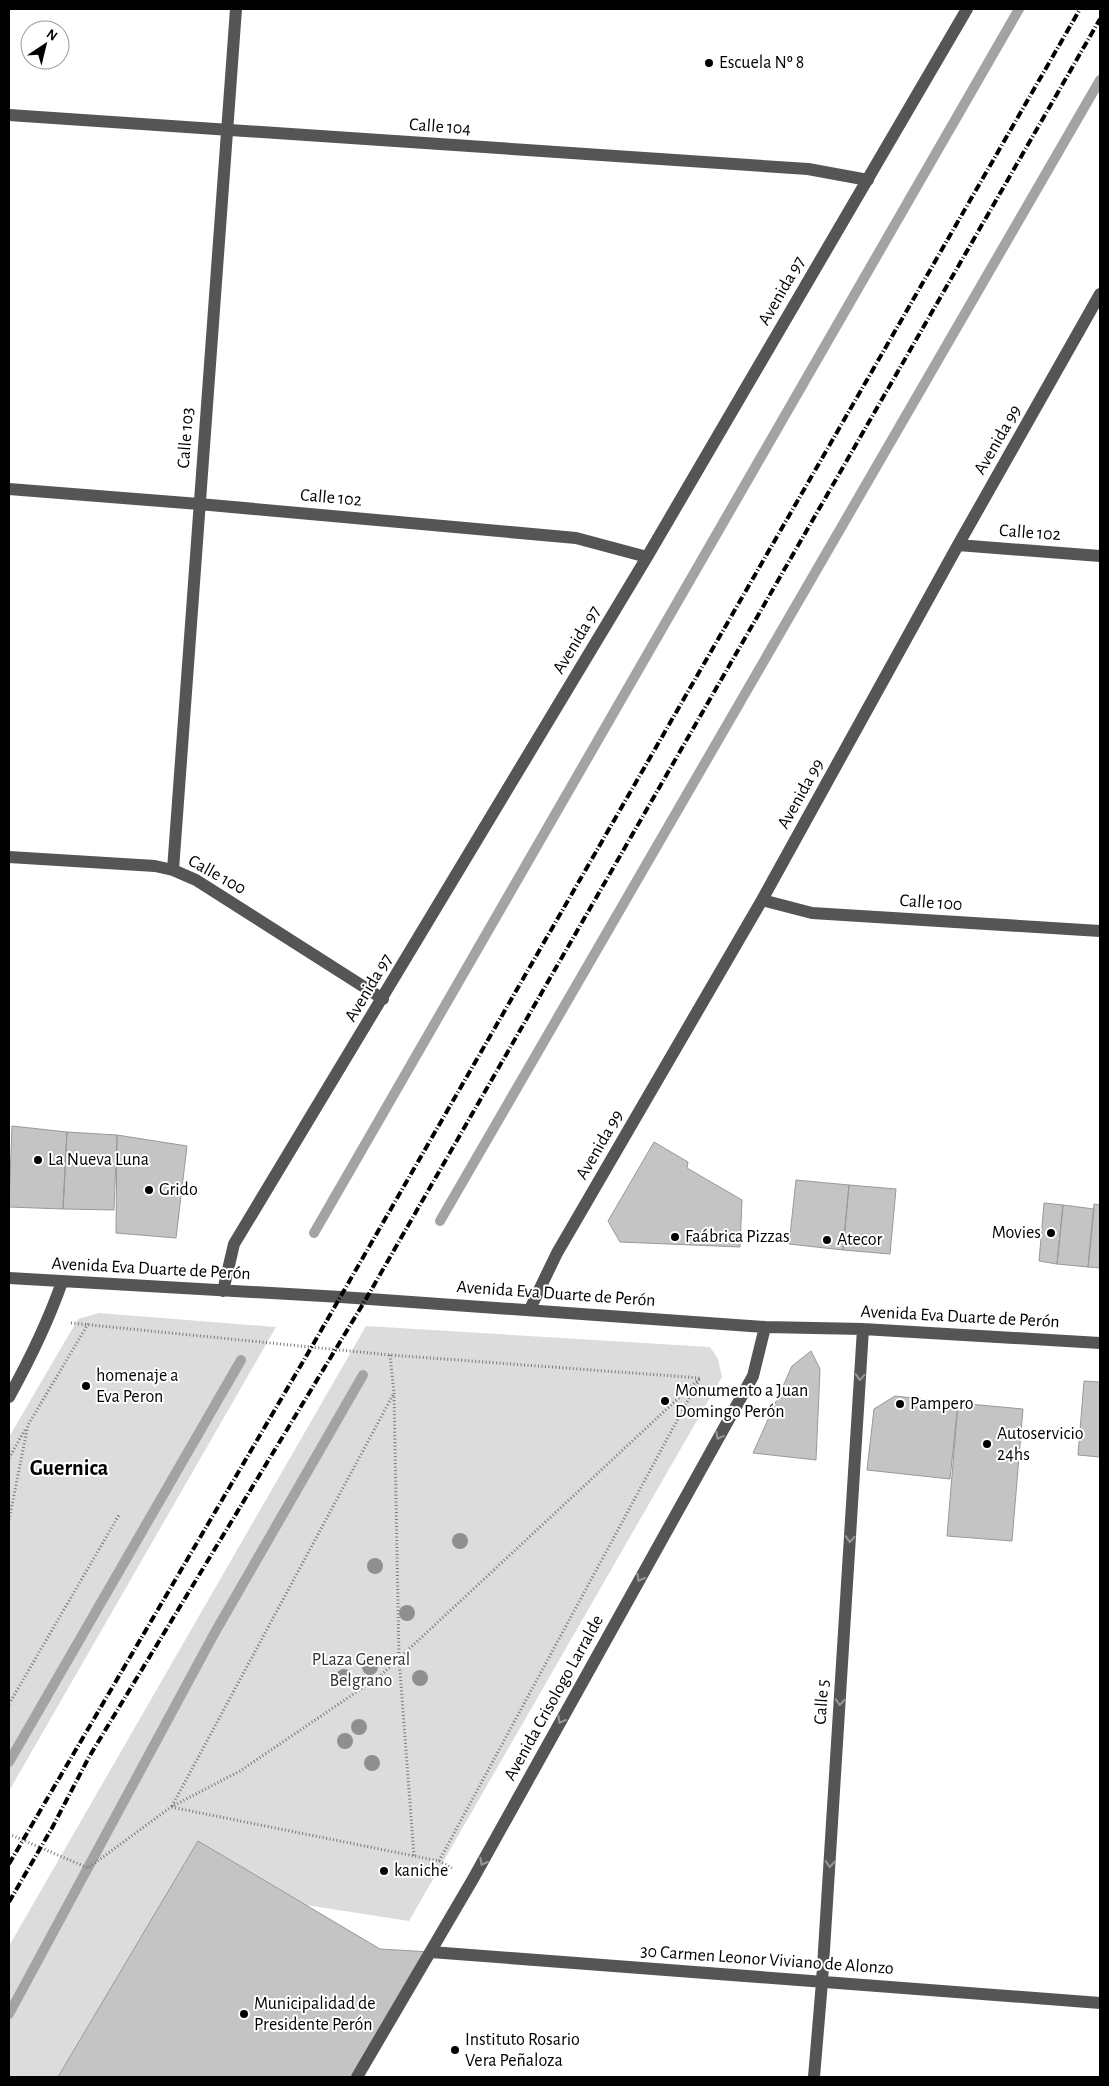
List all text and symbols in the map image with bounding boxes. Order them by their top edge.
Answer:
north arrow [20,20,70,70]
text: N [44,27,60,44]
place label: Escuela Nº 8 [719,54,804,72]
marker: Escuela Nº 8 [703,57,715,69]
street label: Calle 104 [408,116,472,138]
street label: Avenida 97 [755,254,809,328]
street label: Avenida 99 [971,402,1025,478]
street label: Calle 103 [175,407,197,469]
street label: Calle 102 [299,486,363,510]
street label: Calle 102 [999,522,1061,544]
street label: Avenida 97 [550,603,604,677]
street label: Avenida 99 [774,756,828,832]
street label: Calle 100 [185,852,249,898]
street label: Calle 100 [899,892,963,914]
street label: Avenida 97 [342,951,396,1025]
street label: Avenida 99 [573,1107,627,1183]
place label: La Nueva Luna [48,1151,149,1169]
marker: La Nueva Luna [32,1154,44,1166]
place label: Grido [159,1181,198,1199]
marker: Grido [143,1184,155,1196]
place label: Movies [992,1224,1041,1242]
marker: Movies [1045,1227,1057,1239]
place label: Faábrica Pizzas [685,1228,790,1246]
marker: Faábrica Pizzas [669,1231,681,1243]
place label: Atecor [837,1231,882,1249]
marker: Atecor [821,1234,833,1246]
street label: Avenida Eva Duarte de Perón [51,1255,251,1283]
street label: Avenida Eva Duarte de Perón [456,1278,656,1310]
street label: Avenida Eva Duarte de Perón [860,1303,1060,1331]
place label: homenaje a Eva Peron [96,1367,179,1406]
one-way arrow [855,1374,866,1382]
marker: homenaje a Eva Peron [80,1380,92,1392]
place label: Monumento a Juan Domingo Perón [675,1382,808,1421]
marker: Monumento a Juan Domingo Perón [659,1395,671,1407]
place label: Pampero [910,1395,974,1413]
marker: Pampero [894,1398,906,1410]
place label: Autoservicio 24hs [997,1425,1084,1464]
one-way arrow [715,1431,725,1440]
marker: Autoservicio 24hs [981,1438,993,1450]
district label: Guernica [30,1457,109,1479]
one-way arrow [845,1536,856,1544]
one-way arrow [637,1573,647,1582]
street label: Avenida Crisologo Larralde [501,1612,607,1784]
park label: PLaza General Belgrano [312,1651,410,1690]
street label: Calle 5 [811,1679,833,1725]
one-way arrow [834,1698,845,1706]
one-way arrow [558,1715,568,1724]
one-way arrow [479,1857,489,1866]
one-way arrow [824,1860,835,1868]
place label: kaniche [394,1862,448,1880]
marker: kaniche [378,1865,390,1877]
street label: 30 Carmen Leonor Viviano de Alonzo [640,1942,895,1978]
place label: Municipalidad de Presidente Perón [254,1995,376,2034]
marker: Municipalidad de Presidente Perón [238,2008,250,2020]
place label: Instituto Rosario Vera Peñaloza [465,2031,580,2070]
marker: Instituto Rosario Vera Peñaloza [449,2044,461,2056]

